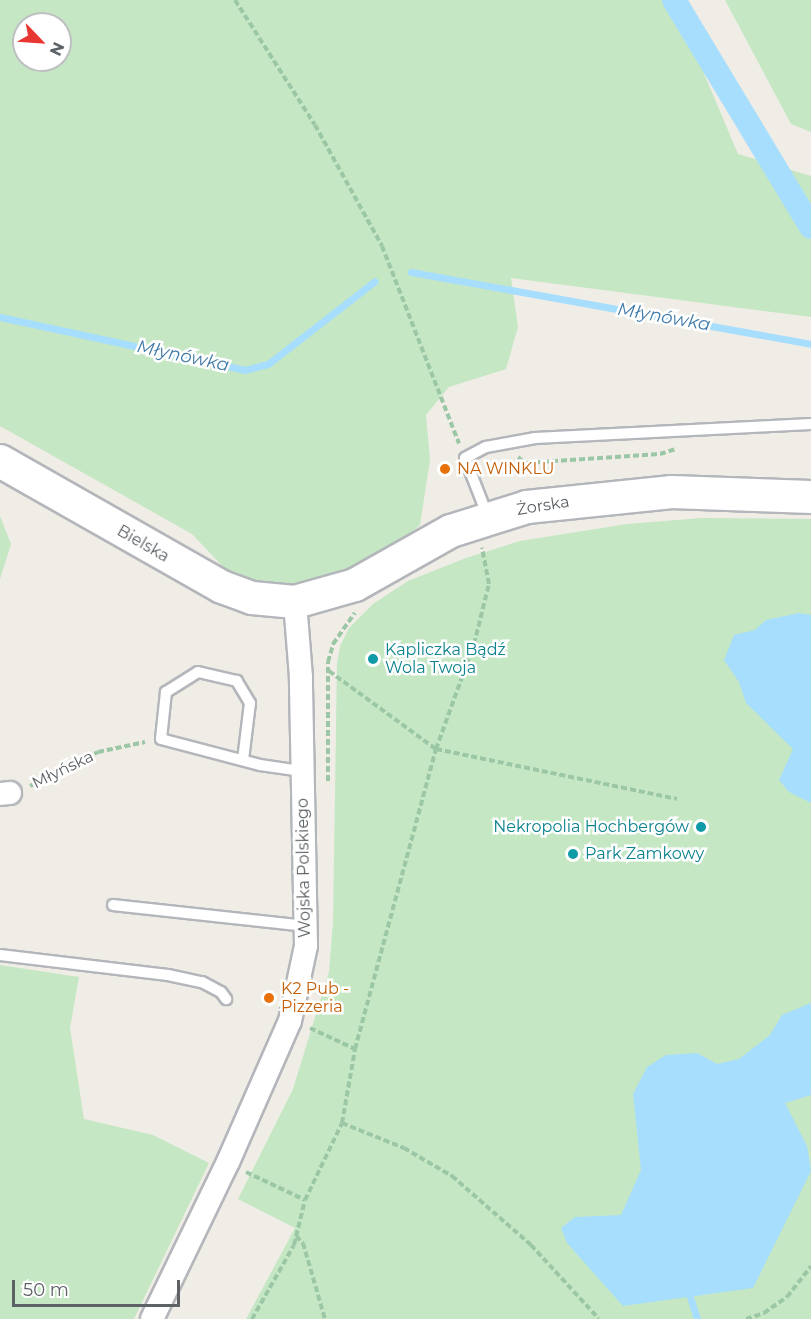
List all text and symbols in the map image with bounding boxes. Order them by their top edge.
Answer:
north arrow [12,12,72,72]
text: N [46,39,68,59]
water label: Młynówka [616,298,712,336]
water label: Młynówka [135,336,231,376]
place label: NA WINKLU [457,459,554,479]
marker: NA WINKLU [438,462,452,476]
street label: Żorska [515,492,571,520]
street label: Bielska [114,521,172,567]
place label: Kapliczka Bądź Wola Twoja [385,640,506,678]
marker: Kapliczka Bądź Wola Twoja [366,652,380,666]
street label: Młyńska [29,747,97,793]
street label: Wojska Polskiego [293,798,315,938]
place label: Nekropolia Hochbergów [493,817,689,837]
marker: Nekropolia Hochbergów [694,820,708,834]
place label: Park Zamkowy [585,844,704,864]
marker: Park Zamkowy [566,847,580,861]
place label: K2 Pub - Pizzeria [281,979,349,1017]
marker: K2 Pub - Pizzeria [262,991,276,1005]
scale bar [15,1268,183,1306]
text: 50 m [23,1279,69,1301]

